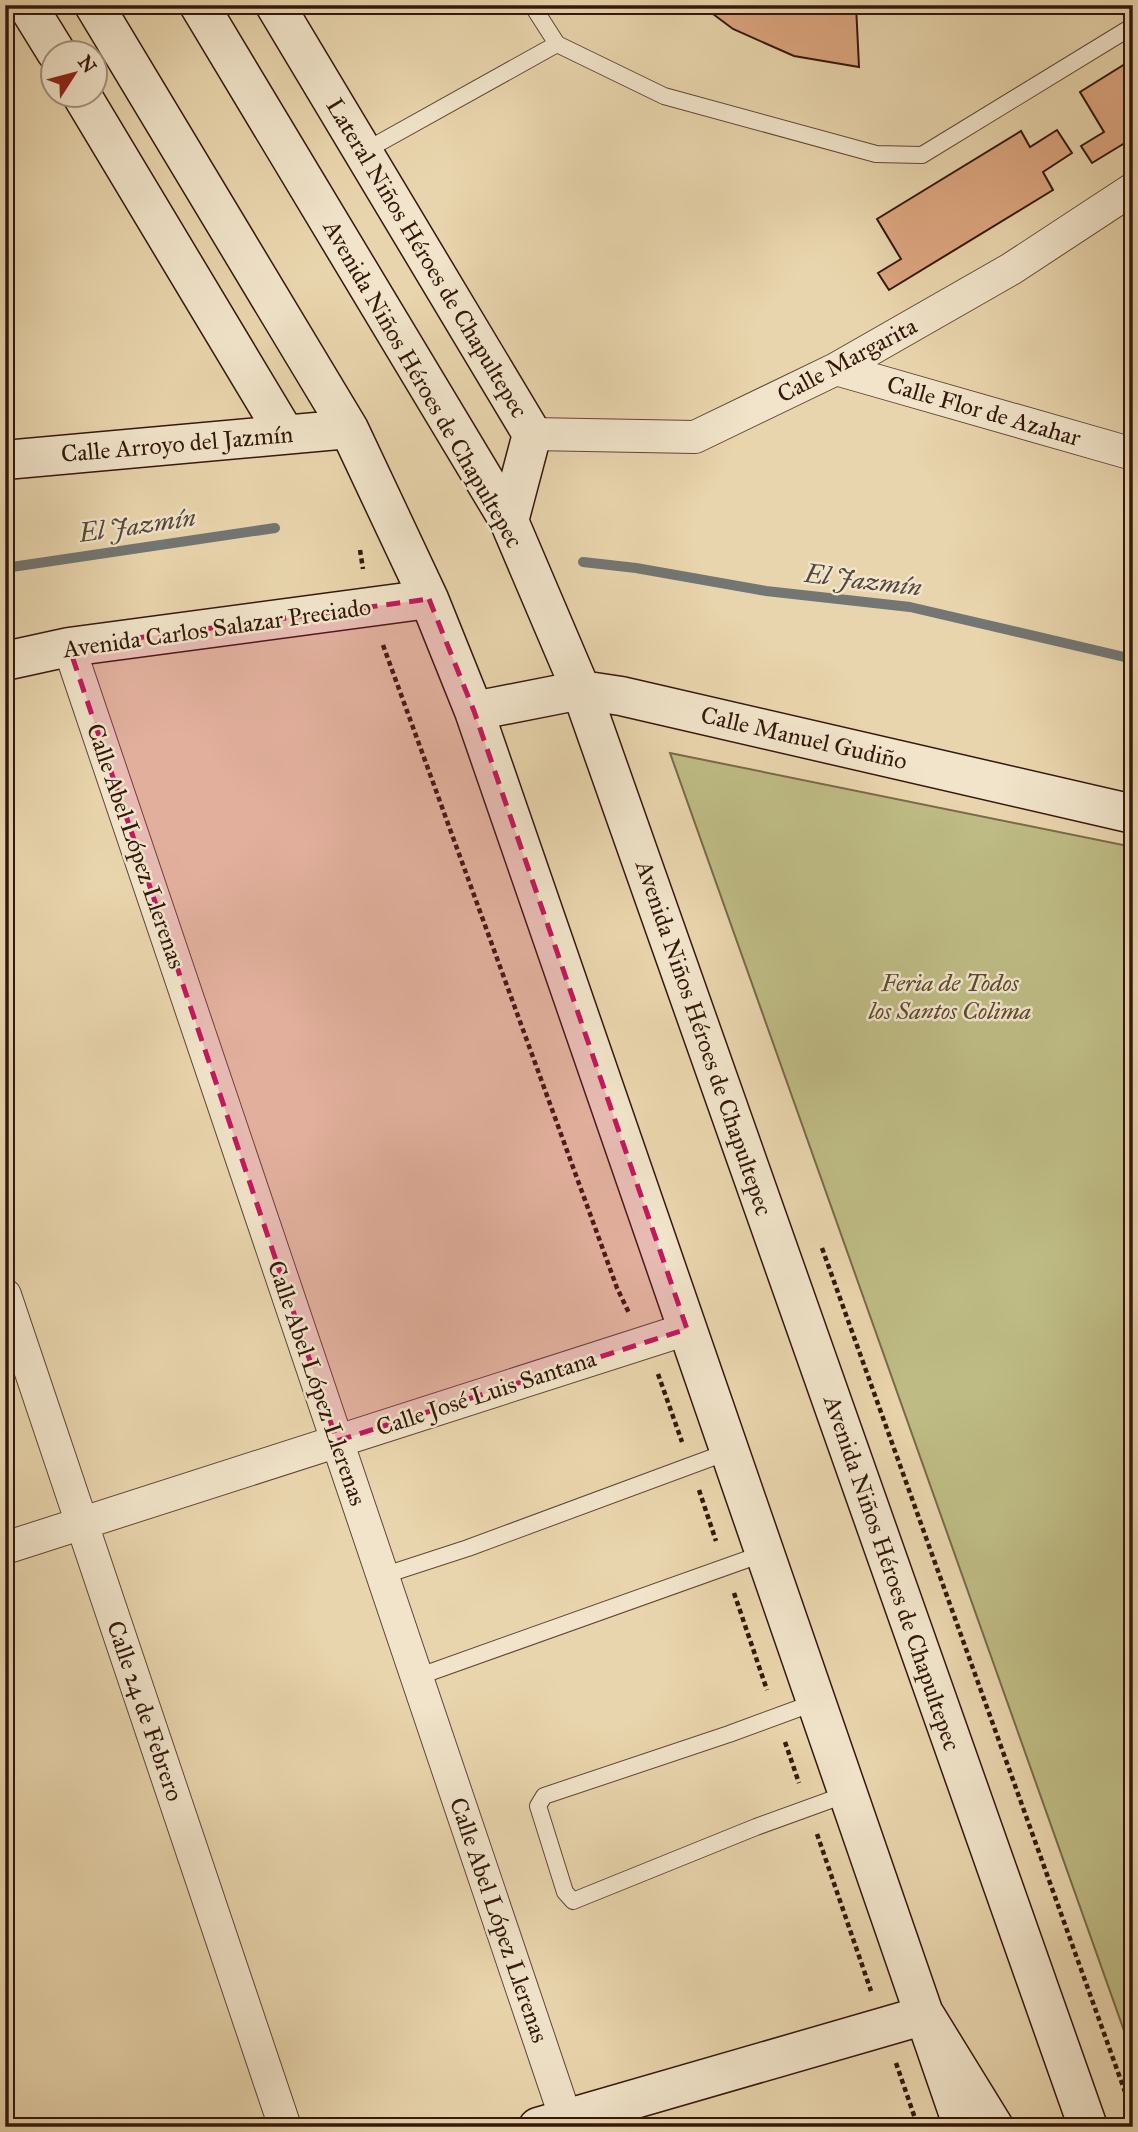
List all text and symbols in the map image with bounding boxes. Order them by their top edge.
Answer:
north arrow [38,38,108,108]
text: N [73,51,101,78]
street label: Lateral Niños Héroes de Chapultepec [319,93,535,423]
street label: Avenida Niños Héroes de Chapultepec [316,214,529,553]
street label: Calle Margarita [772,310,923,409]
street label: Calle Flor de Azahar [884,369,1084,453]
street label: Calle Arroyo del Jazmín [60,419,294,469]
water label: El Jazmín [75,501,198,549]
water label: El Jazmín [802,557,924,603]
street label: Avenida Carlos Salazar Preciado [60,592,373,665]
street label: Calle Manuel Gudiño [698,700,910,776]
street label: Calle Abel López Llerenas [80,719,192,973]
street label: Avenida Niños Héroes de Chapultepec [629,855,779,1220]
park label: Feria de Todos los Santos Colima [868,968,1031,1026]
street label: Calle Abel López Llerenas [261,1256,373,1510]
street label: Calle José Luis Santana [372,1343,601,1443]
street label: Avenida Niños Héroes de Chapultepec [817,1390,967,1755]
street label: Calle 24 de Febrero [100,1617,190,1805]
street label: Calle Abel López Llerenas [443,1793,555,2047]

